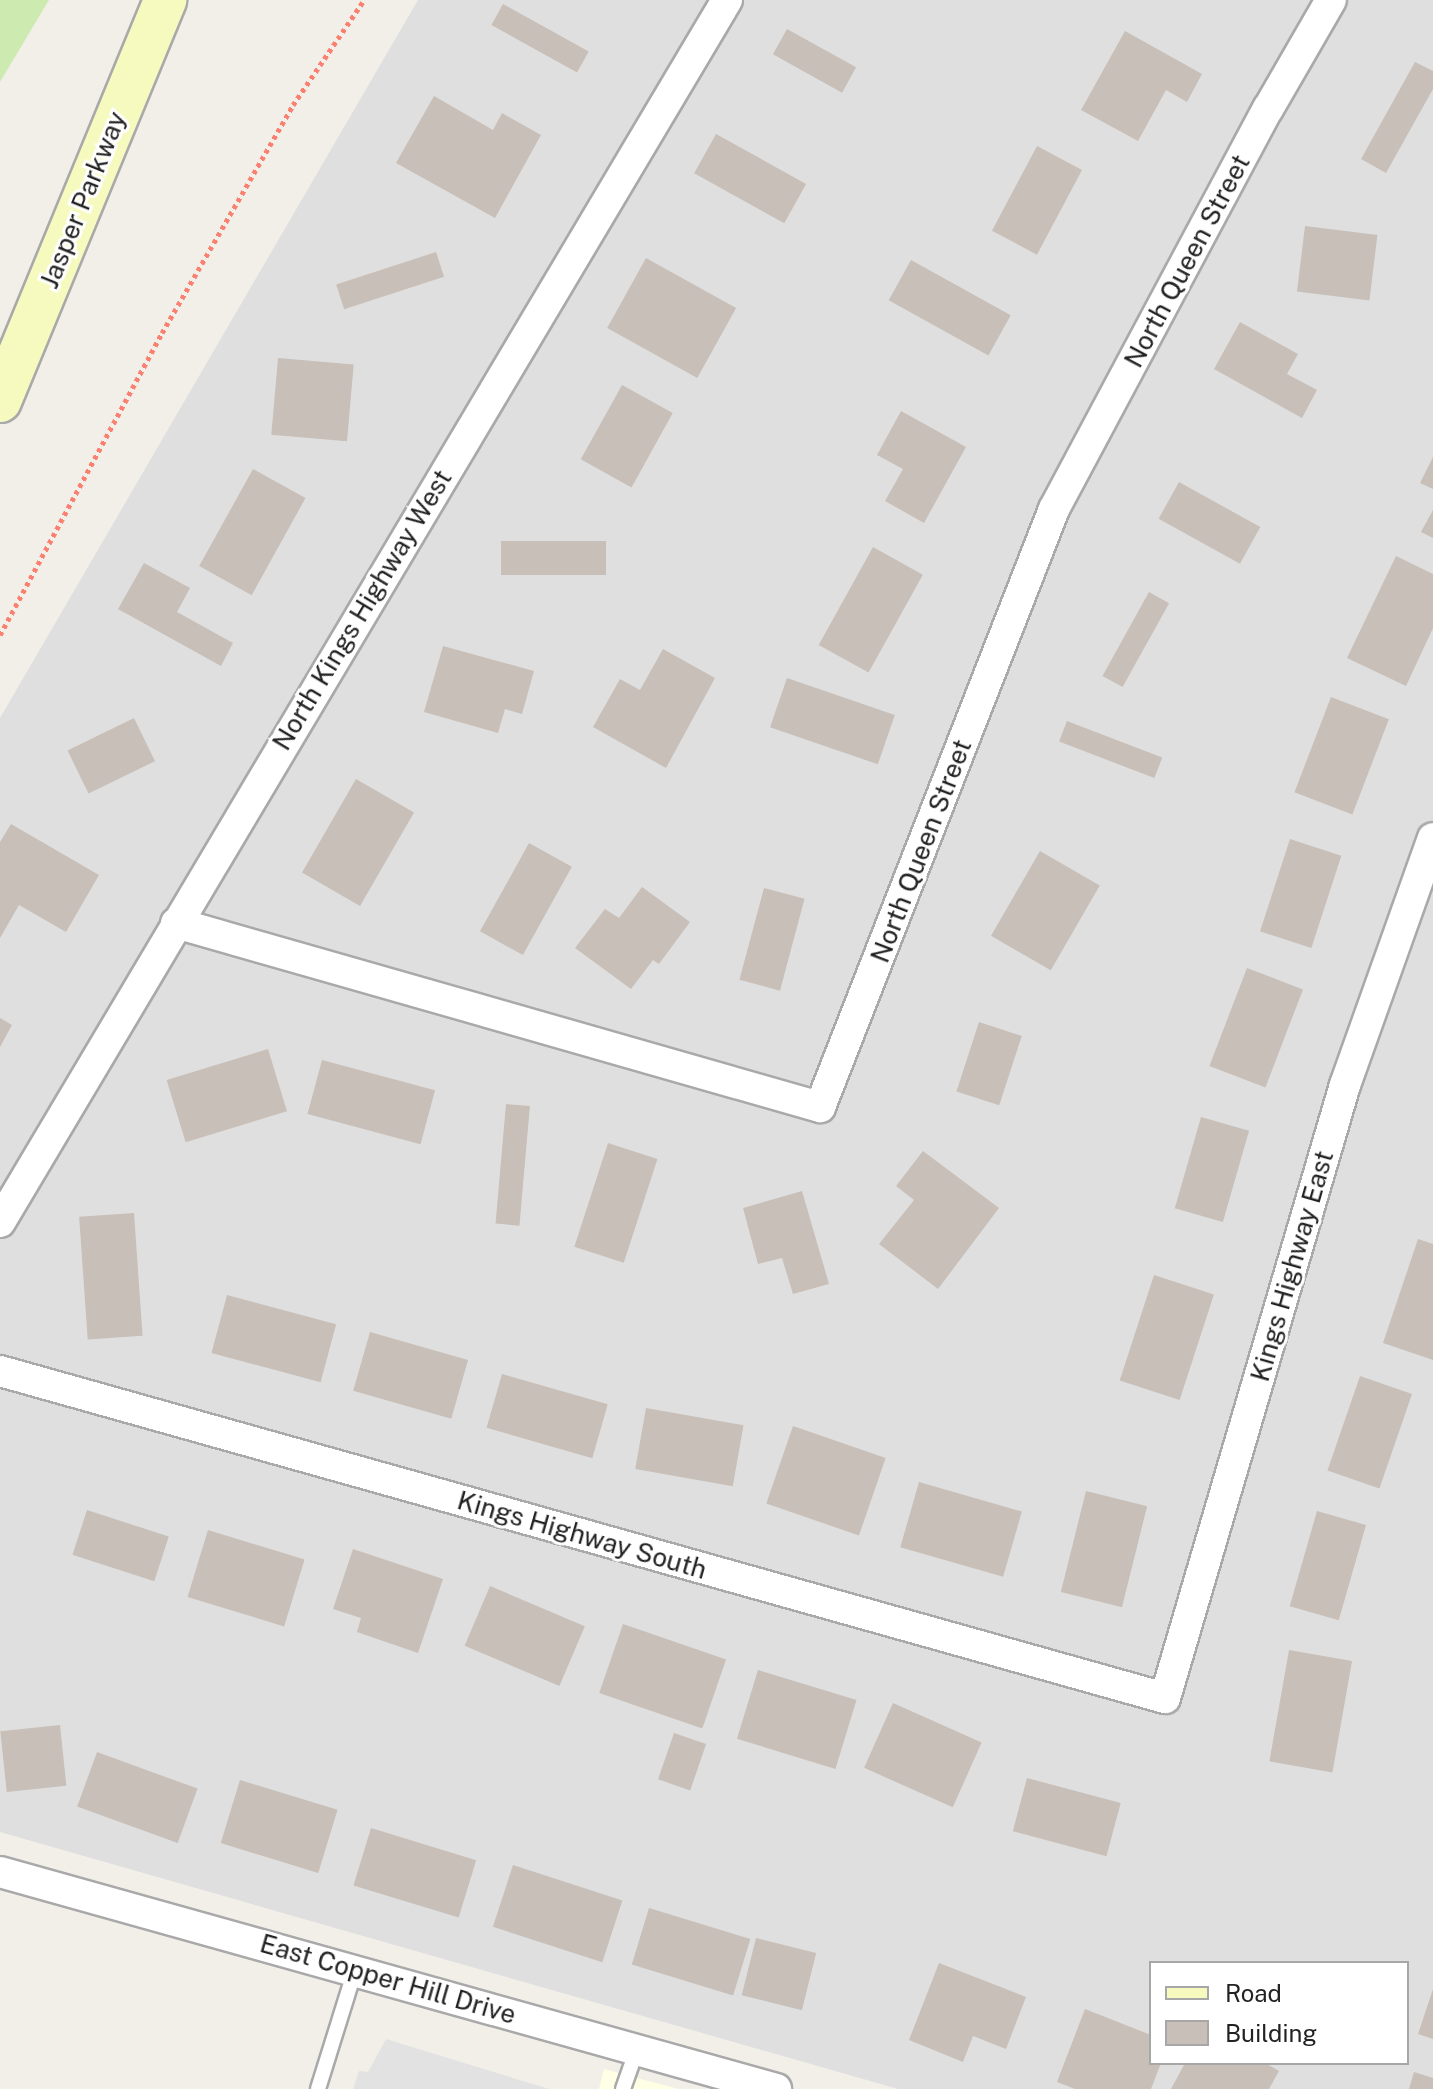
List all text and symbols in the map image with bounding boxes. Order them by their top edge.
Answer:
street label: Jasper Parkway [33,107,133,293]
street label: North Queen Street [1118,149,1256,373]
street label: North Kings Highway West [266,464,458,756]
street label: North Queen Street [864,735,978,967]
street label: Kings Highway East [1244,1147,1340,1385]
street label: Kings Highway South [454,1484,710,1586]
street label: East Copper Hill Drive [256,1928,520,2030]
legend [1149,1961,1409,2065]
text: Road [1225,1979,1282,2007]
text: Building [1225,2019,1317,2047]

